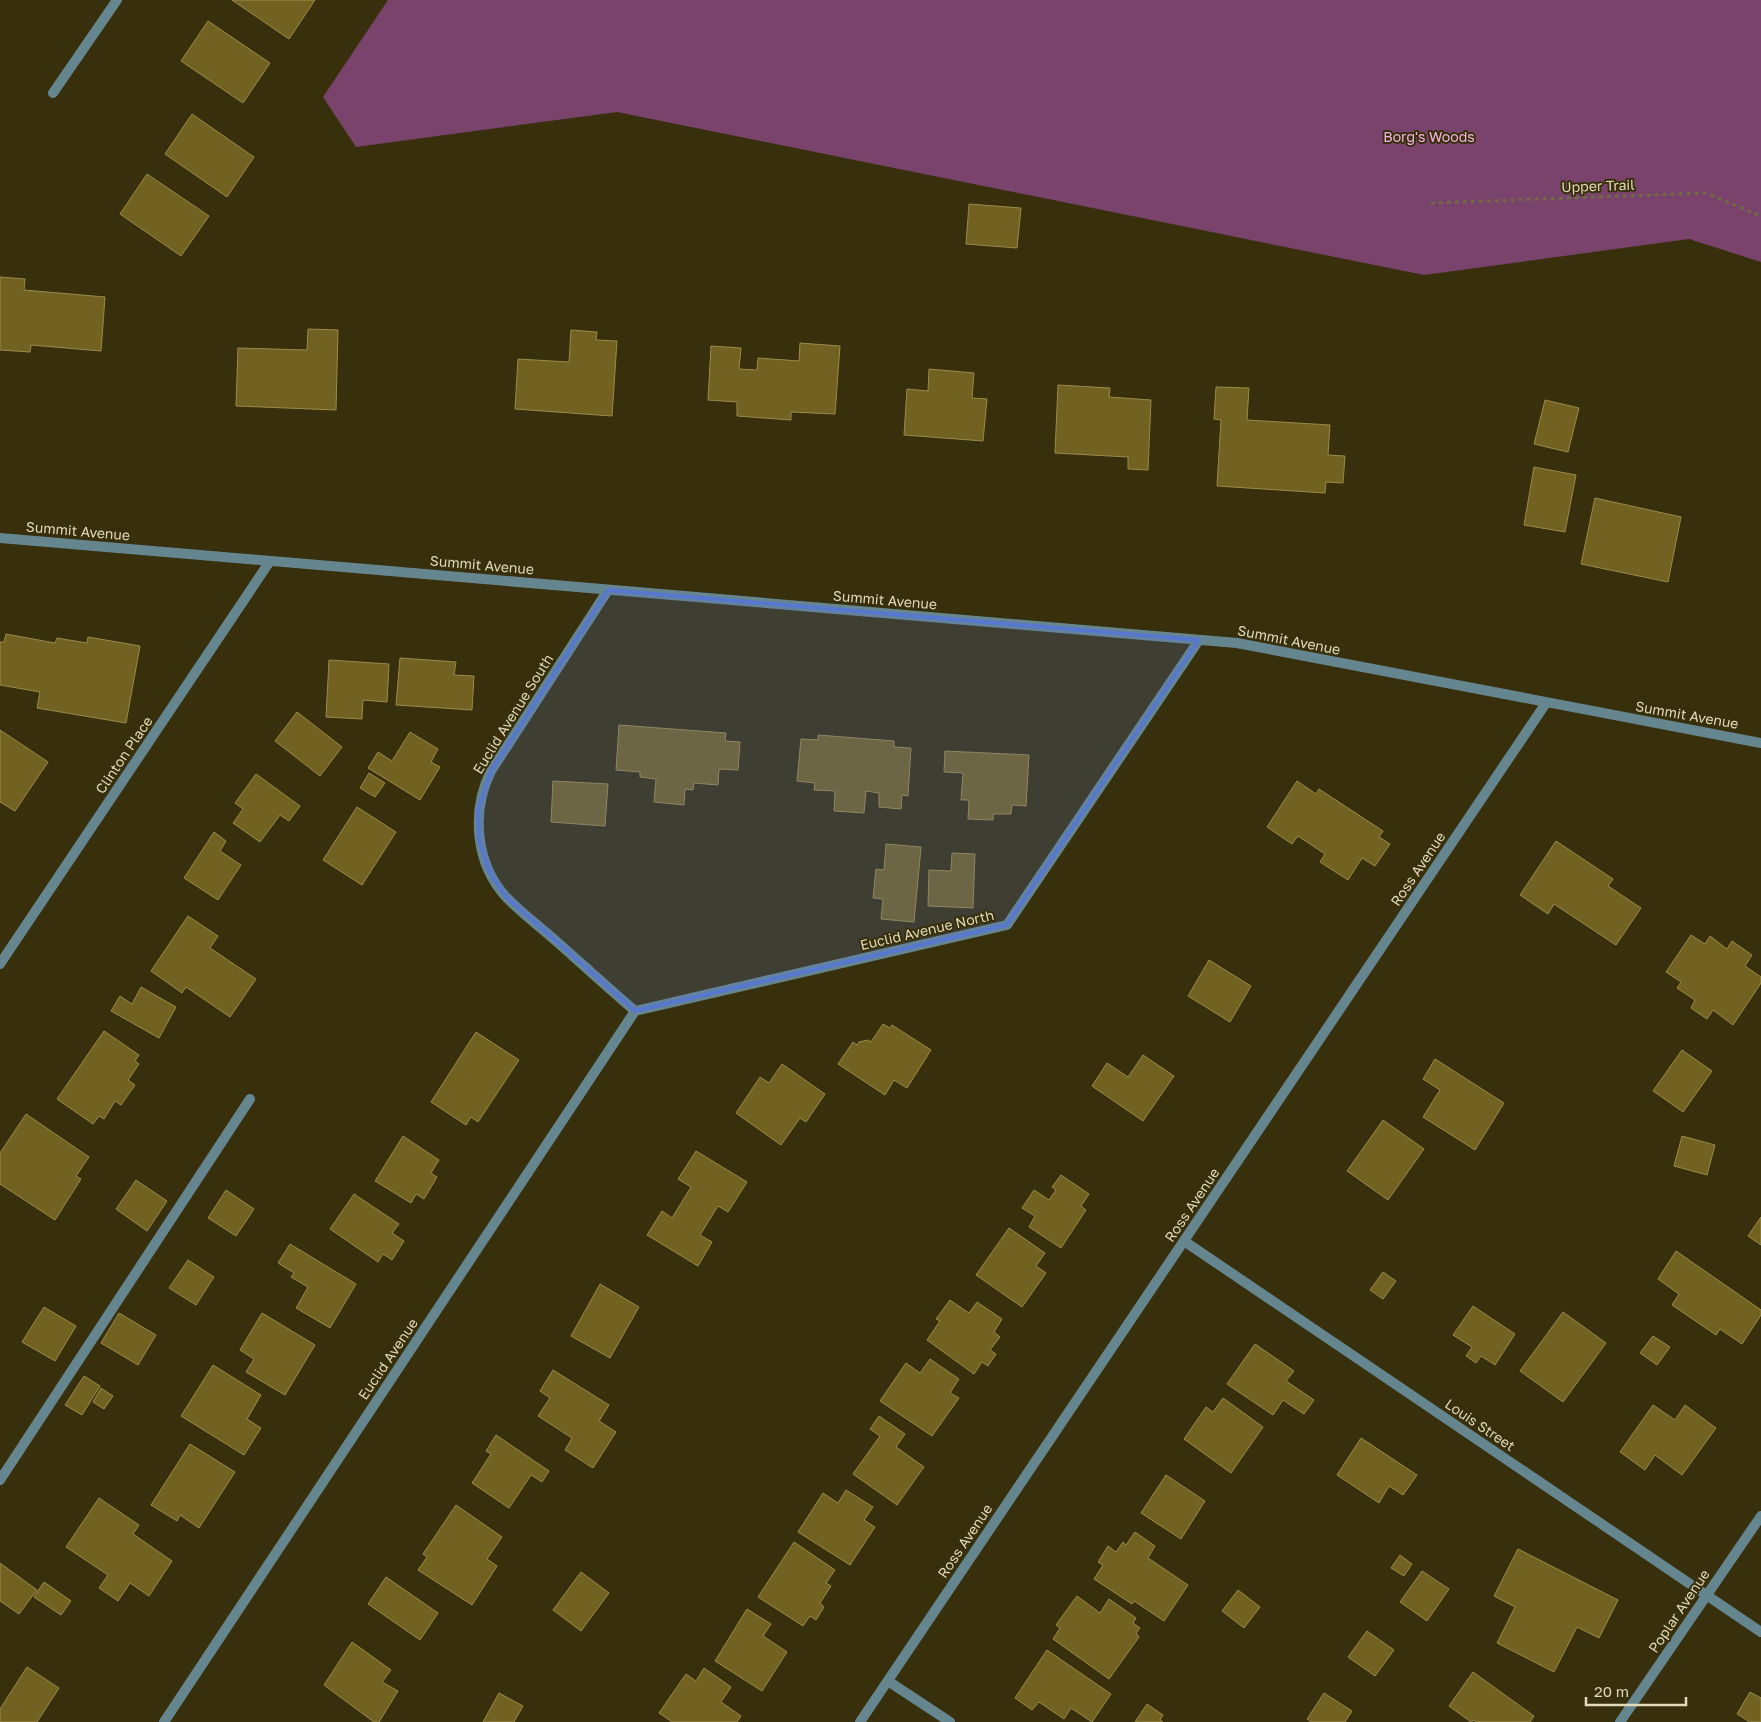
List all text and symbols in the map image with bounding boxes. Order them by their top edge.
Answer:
park label: Borg's Woods [1383,128,1475,145]
street label: Upper Trail [1561,176,1635,195]
street label: Summit Avenue [25,517,131,544]
street label: Summit Avenue [429,551,535,578]
street label: Summit Avenue [832,586,938,613]
street label: Summit Avenue [1236,621,1342,658]
street label: Euclid Avenue South [469,651,556,777]
street label: Summit Avenue [1634,697,1740,732]
street label: Clinton Place [91,713,156,797]
street label: Ross Avenue [1387,829,1449,909]
street label: Euclid Avenue North [858,906,995,953]
street label: Ross Avenue [1161,1165,1223,1245]
street label: Euclid Avenue [354,1315,421,1403]
street label: Louis Street [1442,1395,1519,1454]
street label: Ross Avenue [934,1501,996,1581]
street label: Poplar Avenue [1644,1566,1713,1656]
scale bar [1586,1674,1686,1706]
text: 20 m [1594,1682,1629,1700]

